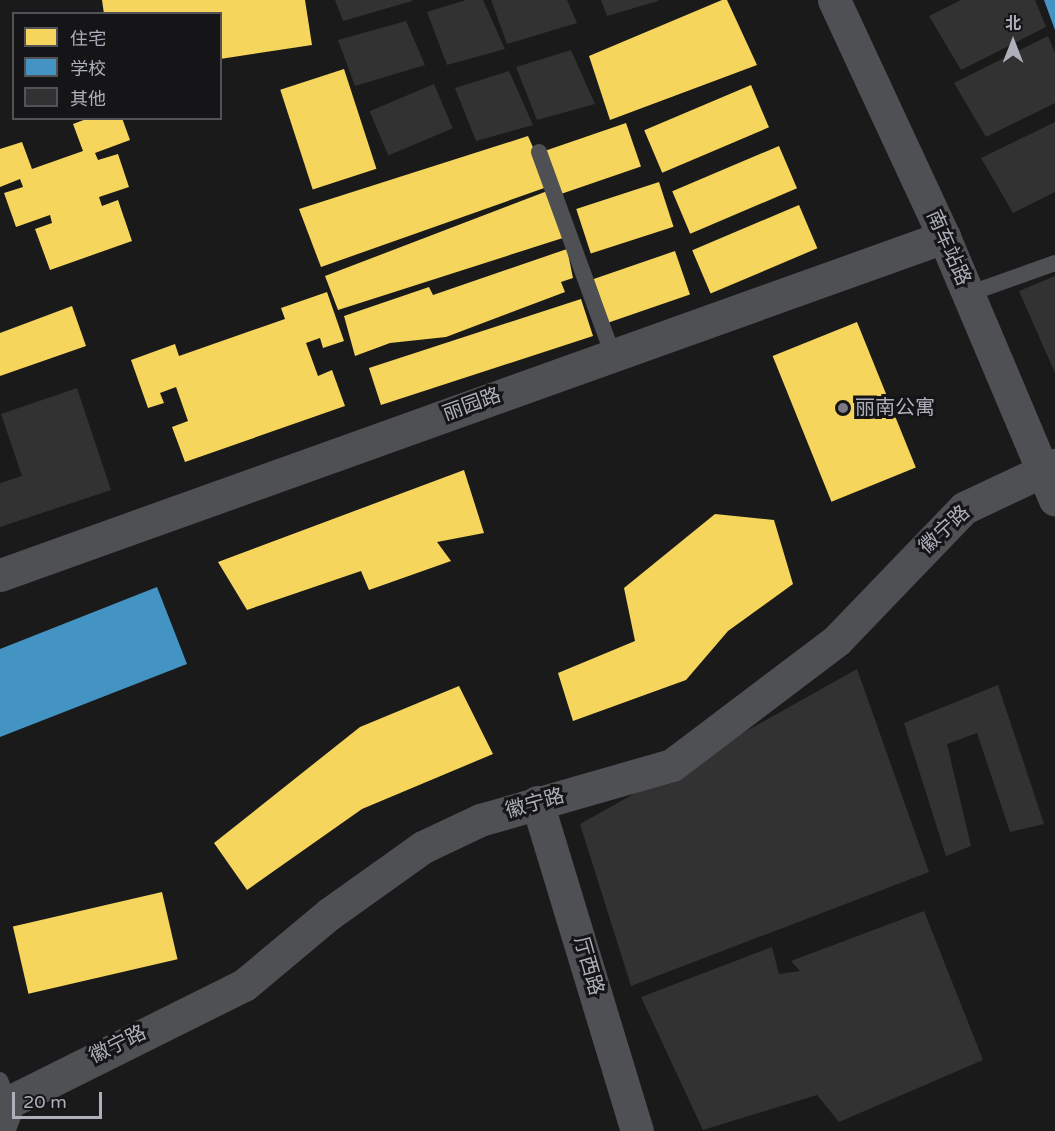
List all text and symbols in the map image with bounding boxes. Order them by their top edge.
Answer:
legend [12,12,222,120]
north arrow [983,12,1043,72]
text: 北 [1005,14,1021,34]
text: 住宅 [70,28,106,50]
text: 学校 [70,58,106,80]
text: 其他 [70,88,106,110]
street label: 南车站路 [921,207,975,289]
street label: 丽园路 [440,383,504,427]
place label: 丽南公寓 [855,396,935,420]
marker: 丽南公寓 [836,401,850,415]
street label: 徽宁路 [915,501,975,559]
street label: 徽宁路 [503,784,567,824]
street label: 厅西路 [568,934,608,998]
street label: 徽宁路 [86,1021,150,1069]
scale bar [15,1080,105,1118]
text: 20 m [23,1091,67,1113]

